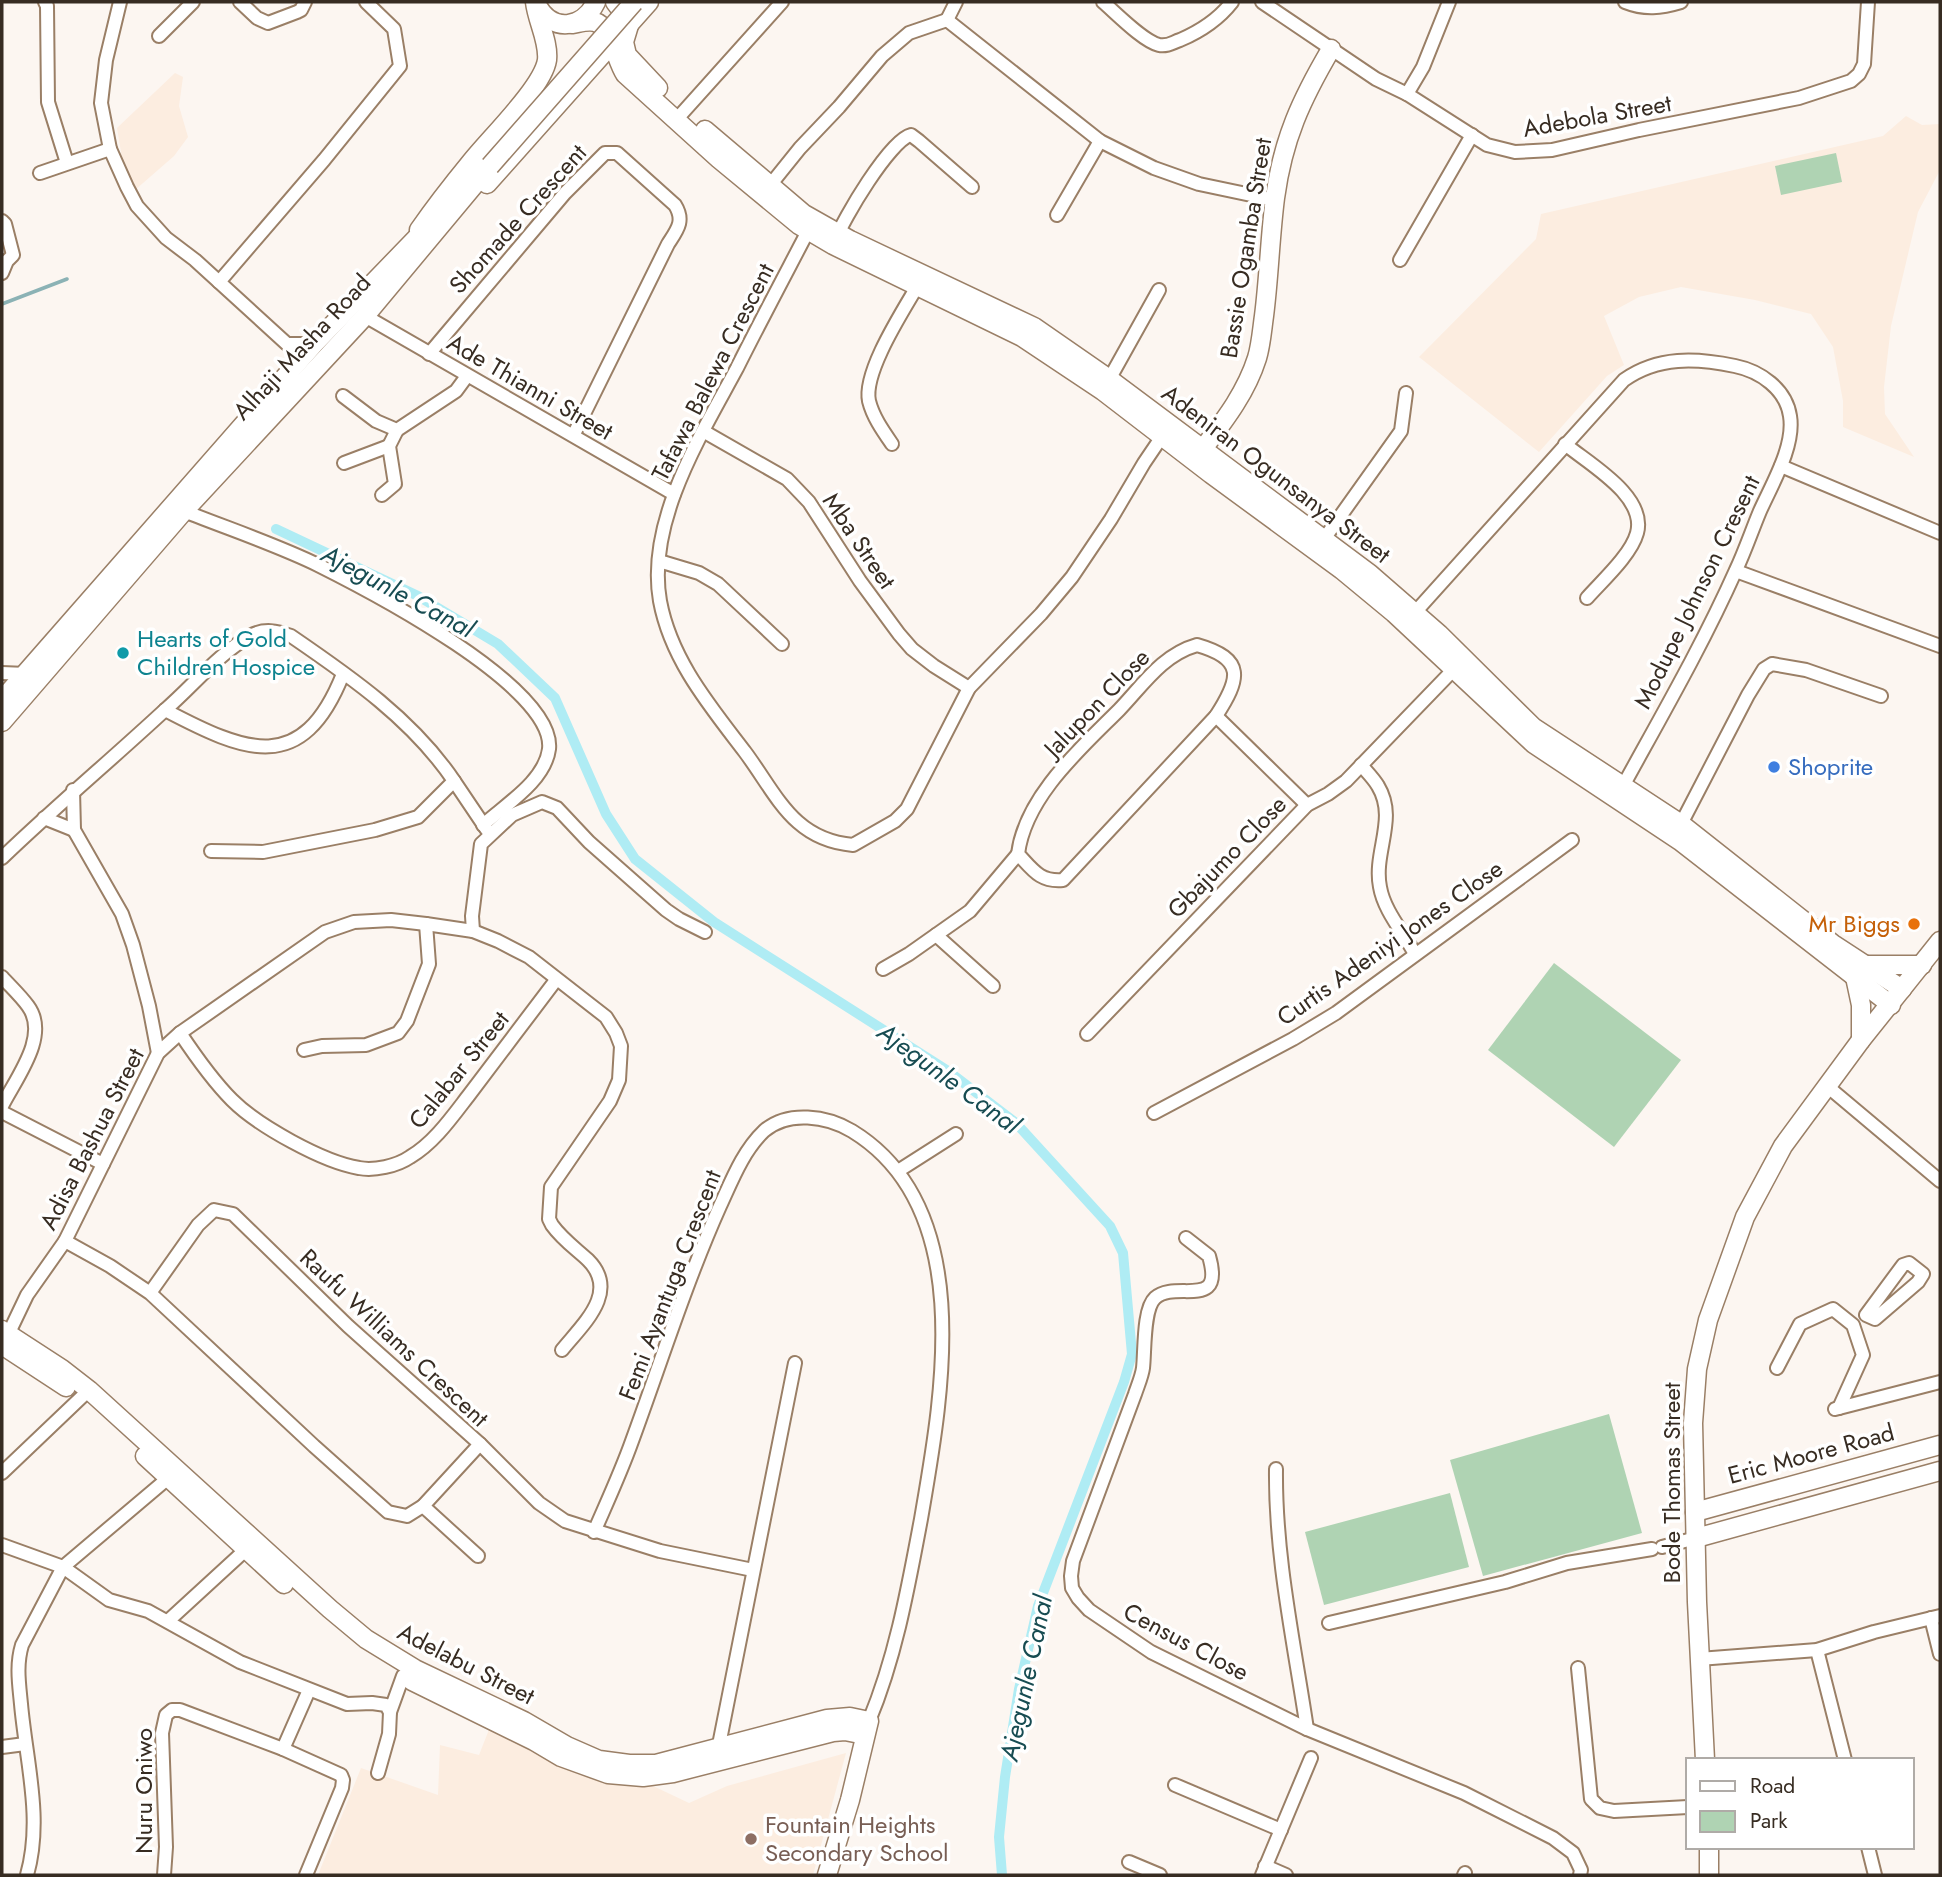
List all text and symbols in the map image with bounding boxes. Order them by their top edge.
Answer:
street label: Adebola Street [1520,85,1674,146]
street label: Bassie Ogamba Street [1211,135,1280,361]
street label: Shomade Crescent [441,136,595,301]
street label: Tafawa Balewa Crescent [643,257,783,487]
street label: Alhaji Masha Road [224,266,379,428]
street label: Ade Thianni Street [441,325,620,448]
street label: Adeniran Ogunsanya Street [1155,376,1398,571]
street label: Modupe Johnson Cresent [1625,469,1768,714]
street label: Mba Street [814,486,905,596]
water label: Ajegunle Canal [314,534,482,648]
place label: Hearts of Gold Children Hospice [137,621,315,684]
street label: Jalupon Close [1034,640,1158,767]
marker: Hearts of Gold Children Hospice [115,645,131,661]
place label: Shoprite [1788,749,1873,784]
marker: Shoprite [1766,759,1782,775]
street label: Gbajumo Close [1159,787,1294,926]
street label: Curtis Adeniyi Jones Close [1270,851,1510,1034]
place label: Mr Biggs [1808,906,1900,941]
marker: Mr Biggs [1906,916,1922,932]
street label: Calabar Street [400,1003,517,1136]
water label: Ajegunle Canal [869,1013,1029,1144]
street label: Adisa Bashua Street [31,1042,153,1236]
street label: Femi Ayantuga Crescent [609,1164,730,1405]
street label: Raufu Williams Crescent [292,1241,497,1435]
street label: Bode Thomas Street [1654,1382,1689,1584]
street label: Eric Moore Road [1724,1414,1898,1493]
water label: Ajegunle Canal [990,1590,1062,1765]
street label: Census Close [1117,1594,1255,1689]
street label: Adelabu Street [392,1614,541,1713]
street label: Nuru Oniwo [126,1728,161,1854]
legend [1686,1758,1914,1849]
text: Road [1750,1771,1795,1801]
text: Park [1750,1806,1788,1836]
place label: Fountain Heights Secondary School [765,1807,949,1870]
marker: Fountain Heights Secondary School [743,1831,759,1847]

